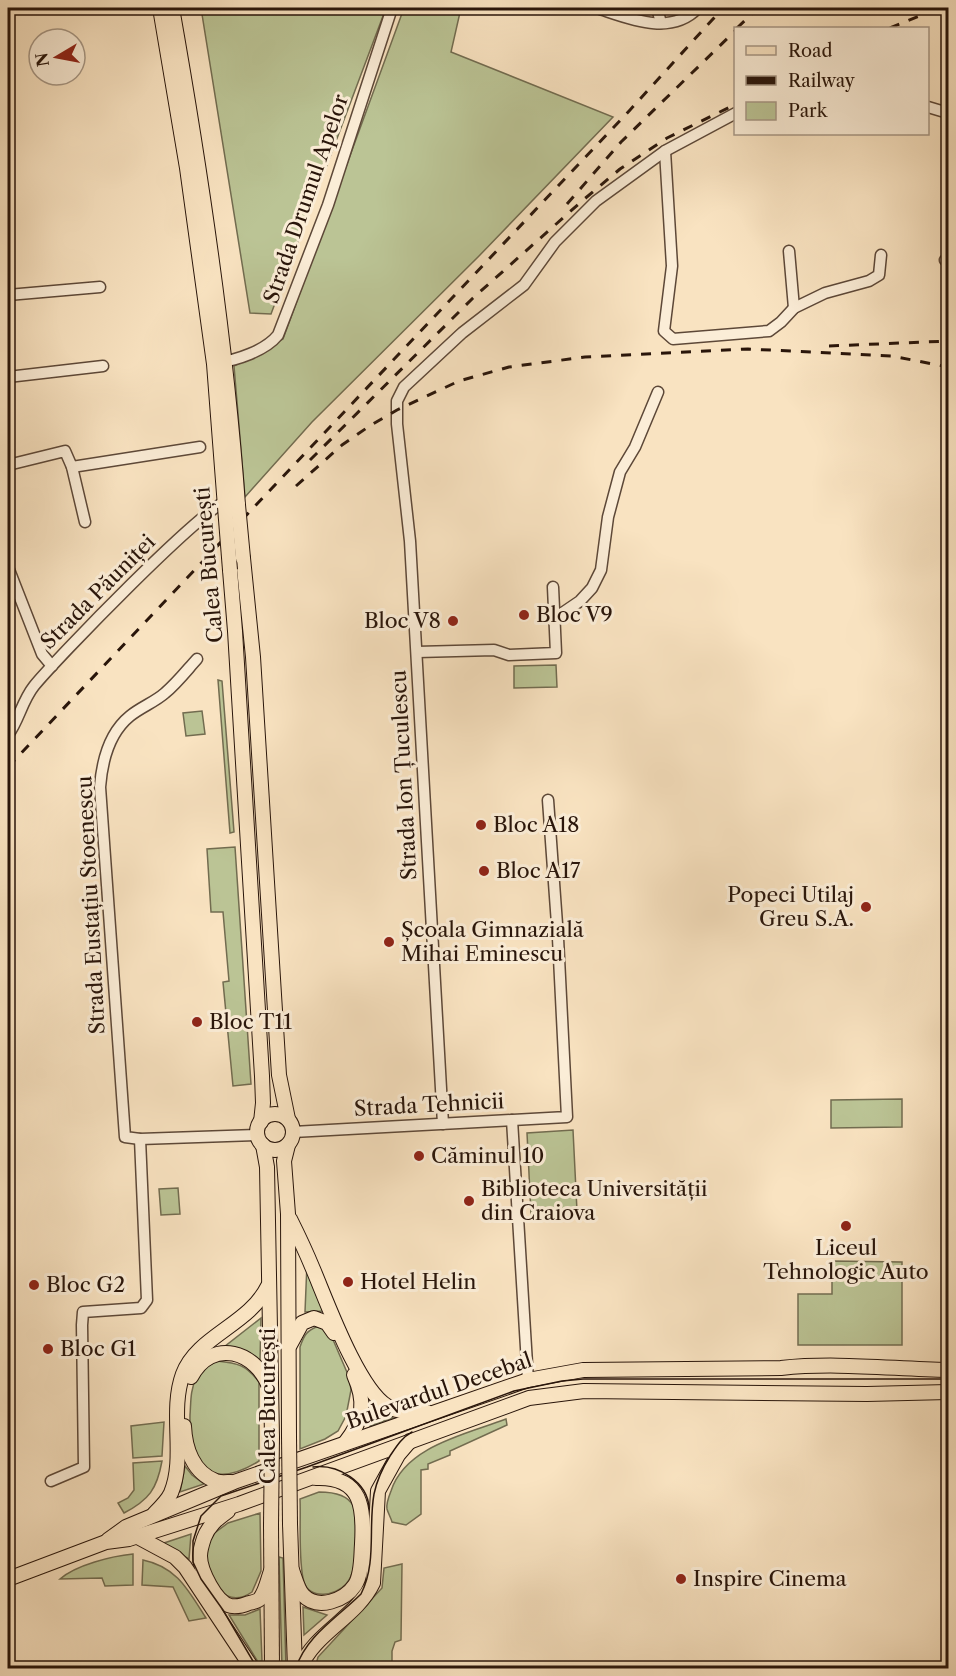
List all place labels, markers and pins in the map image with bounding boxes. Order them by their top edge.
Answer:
place label: Bloc V9 [536,602,613,627]
place label: Bloc V8 [364,608,441,633]
marker: Bloc V9 [517,608,531,622]
marker: Bloc V8 [446,614,460,628]
place label: Bloc A18 [493,812,579,837]
marker: Bloc A18 [474,818,488,832]
place label: Bloc A17 [496,858,581,883]
marker: Bloc A17 [477,864,491,878]
place label: Popeci Utilaj Greu S.A. [727,882,854,931]
marker: Popeci Utilaj Greu S.A. [859,900,873,914]
place label: Școala Gimnazială Mihai Eminescu [401,917,585,966]
marker: Școala Gimnazială Mihai Eminescu [382,935,396,949]
place label: Bloc T11 [209,1009,292,1034]
marker: Bloc T11 [190,1015,204,1029]
place label: Căminul 10 [431,1143,544,1168]
marker: Căminul 10 [412,1149,426,1163]
place label: Biblioteca Universității din Craiova [481,1176,707,1225]
marker: Biblioteca Universității din Craiova [462,1194,476,1208]
marker: Liceul Tehnologic Auto [839,1219,853,1233]
place label: Liceul Tehnologic Auto [763,1235,929,1284]
place label: Hotel Helin [360,1269,476,1294]
place label: Bloc G2 [46,1272,125,1297]
marker: Hotel Helin [341,1275,355,1289]
marker: Bloc G2 [27,1278,41,1292]
place label: Bloc G1 [60,1336,136,1361]
marker: Bloc G1 [41,1342,55,1356]
place label: Inspire Cinema [693,1566,848,1591]
marker: Inspire Cinema [674,1572,688,1586]

